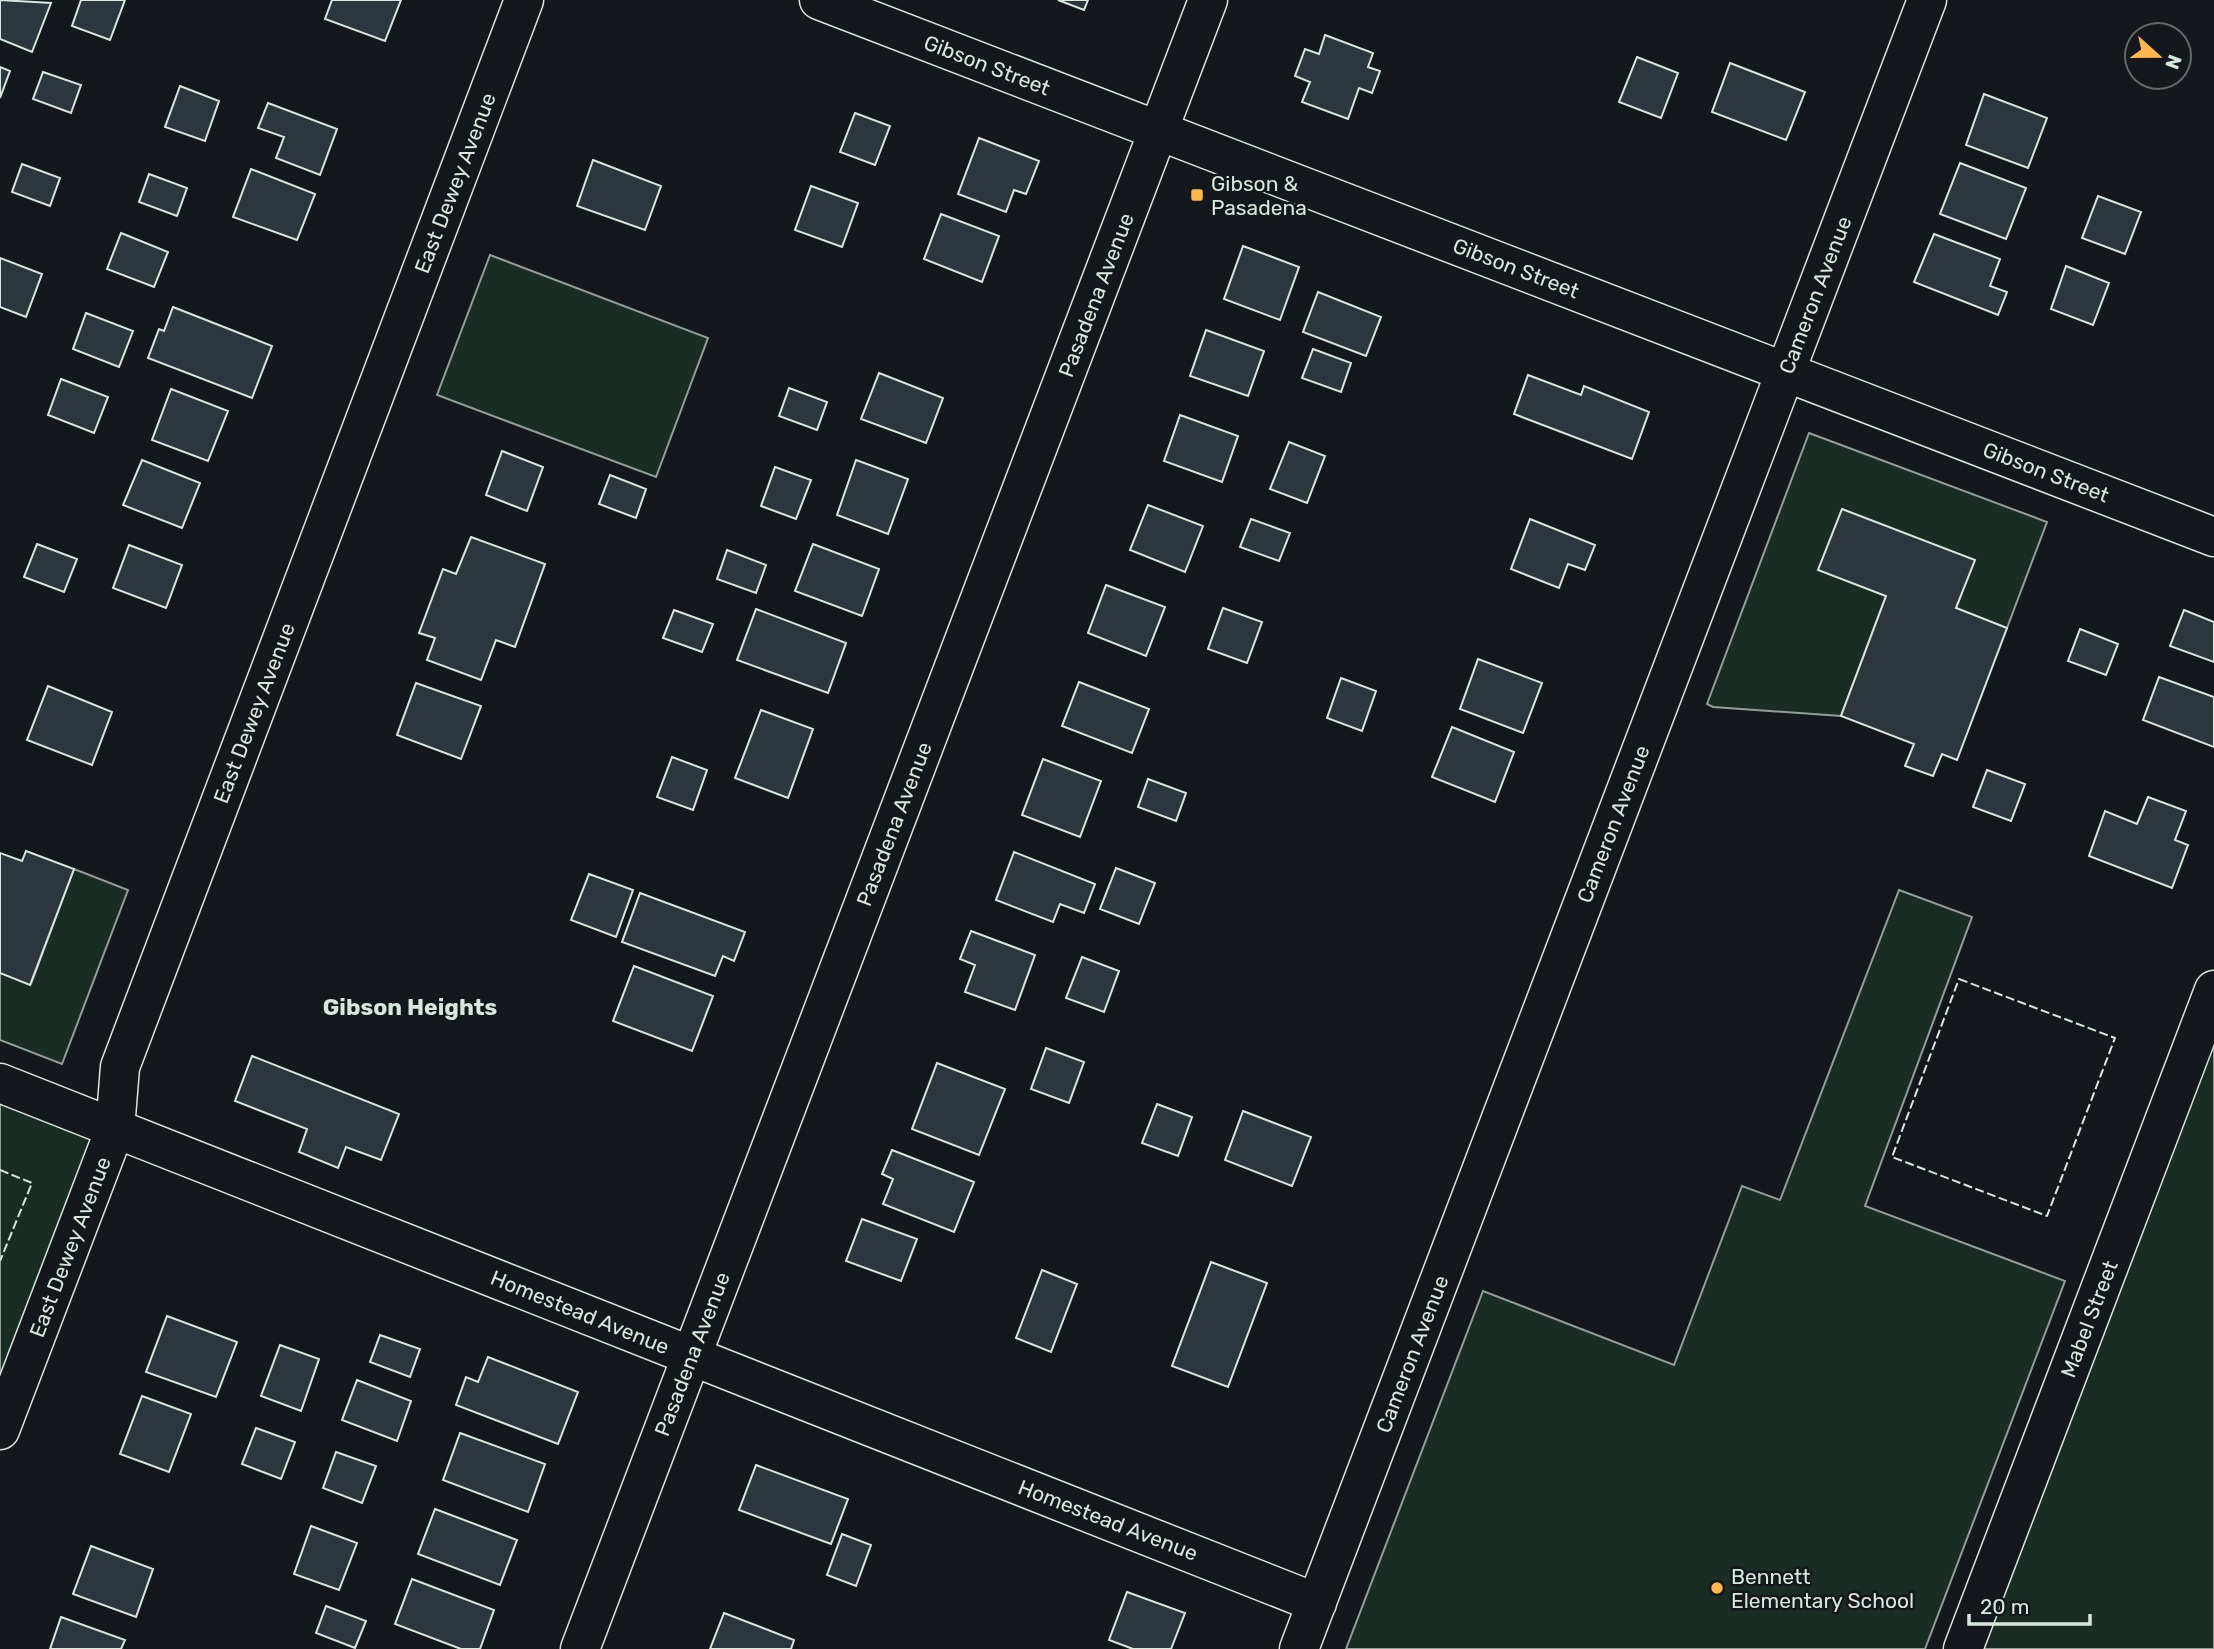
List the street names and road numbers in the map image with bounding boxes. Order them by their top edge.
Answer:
street label: Gibson Street [920,29,1054,101]
street label: East Dewey Avenue [409,89,501,277]
street label: Pasadena Avenue [1053,209,1139,381]
street label: Cameron Avenue [1773,213,1857,377]
street label: Gibson Street [1449,232,1583,304]
street label: Gibson Street [1979,436,2113,508]
street label: East Dewey Avenue [208,619,300,807]
street label: Pasadena Avenue [851,738,937,910]
street label: Cameron Avenue [1571,742,1655,906]
street label: East Dewey Avenue [24,1153,116,1341]
street label: Mabel Street [2055,1257,2123,1381]
street label: Homestead Avenue [487,1265,673,1359]
street label: Pasadena Avenue [649,1268,735,1440]
street label: Cameron Avenue [1370,1272,1454,1436]
street label: Homestead Avenue [1015,1474,1201,1566]

